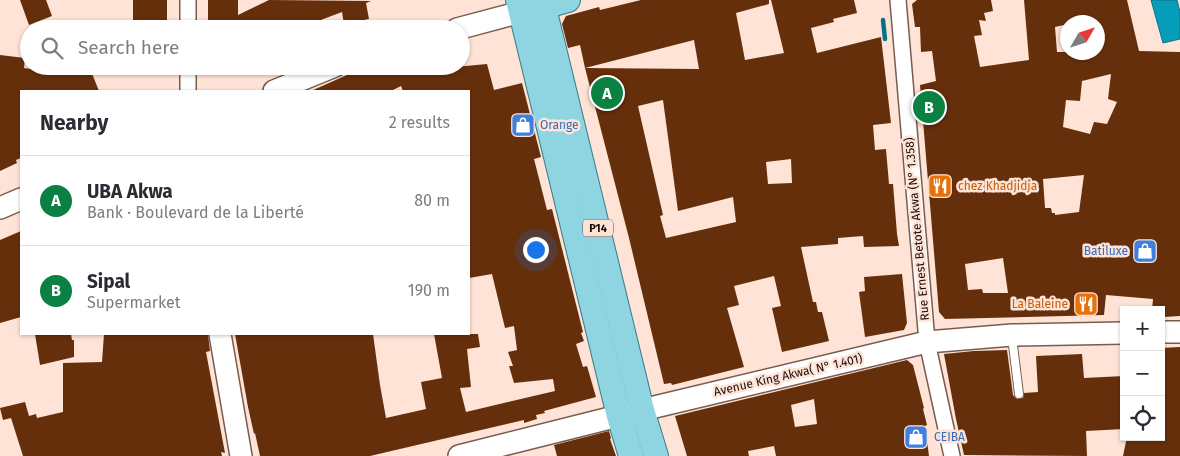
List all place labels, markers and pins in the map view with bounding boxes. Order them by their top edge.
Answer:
pin: A [591,74,623,112]
pin: B [913,88,945,126]
shop icon: Orange [510,112,536,138]
place label: Orange [540,118,579,132]
restaurant icon: chez Khadjidja [927,173,953,199]
place label: chez Khadjidja [958,179,1037,193]
shop icon: Batiluxe [1132,238,1158,264]
place label: Batiluxe [1084,244,1128,258]
restaurant icon: La Baleine [1073,291,1099,317]
place label: La Baleine [1012,297,1068,311]
shop icon: CEIBA [903,424,929,450]
place label: CEIBA [934,430,965,444]

